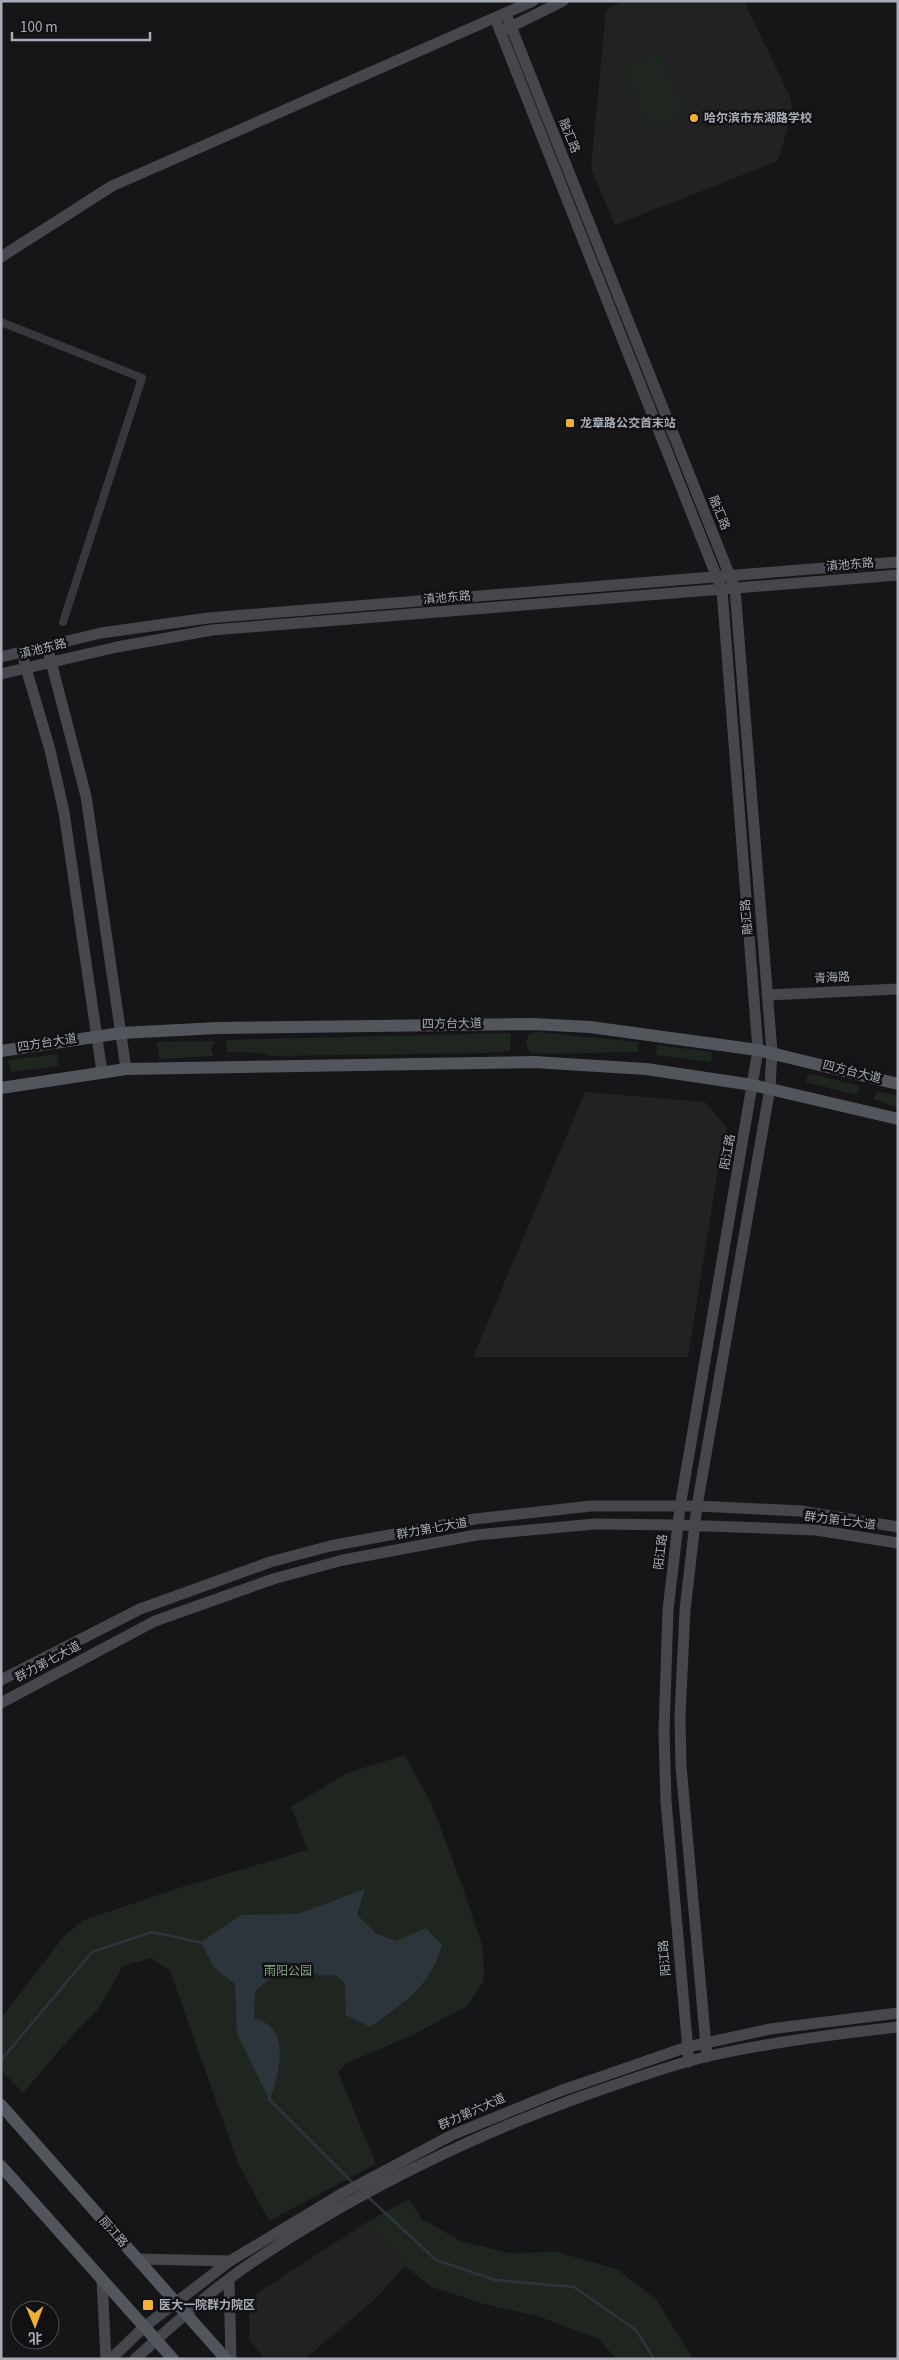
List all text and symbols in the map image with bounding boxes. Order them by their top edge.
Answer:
scale bar [12,10,150,42]
text: 100 m [20,17,58,38]
place label: 哈尔滨市东湖路学校 [704,110,812,127]
marker: 哈尔滨市东湖路学校 [688,112,700,124]
street label: 融汇路 [554,116,584,156]
place label: 龙章路公交首末站 [580,415,676,432]
marker: 龙章路公交首末站 [564,417,576,429]
street label: 融汇路 [704,493,734,533]
street label: 滇池东路 [825,554,875,576]
street label: 滇池东路 [422,587,472,609]
street label: 滇池东路 [18,635,68,663]
street label: 融汇路 [737,898,757,936]
street label: 青海路 [814,969,850,987]
street label: 四方台大道 [422,1015,482,1033]
street label: 四方台大道 [16,1030,78,1056]
street label: 四方台大道 [821,1056,883,1088]
street label: 阳江路 [717,1133,739,1171]
street label: 群力第七大道 [803,1508,877,1534]
street label: 群力第七大道 [395,1514,469,1544]
street label: 阳江路 [650,1533,672,1571]
street label: 群力第七大道 [12,1638,84,1686]
street label: 阳江路 [655,1939,675,1977]
park label: 雨阳公园 [264,1963,312,1980]
street label: 群力第六大道 [436,2090,508,2134]
street label: 丽江路 [95,2213,131,2251]
place label: 医大一院群力院区 [159,2297,255,2314]
marker: 医大一院群力院区 [141,2298,155,2312]
north arrow [10,2300,60,2350]
text: 北 [28,2327,42,2347]

